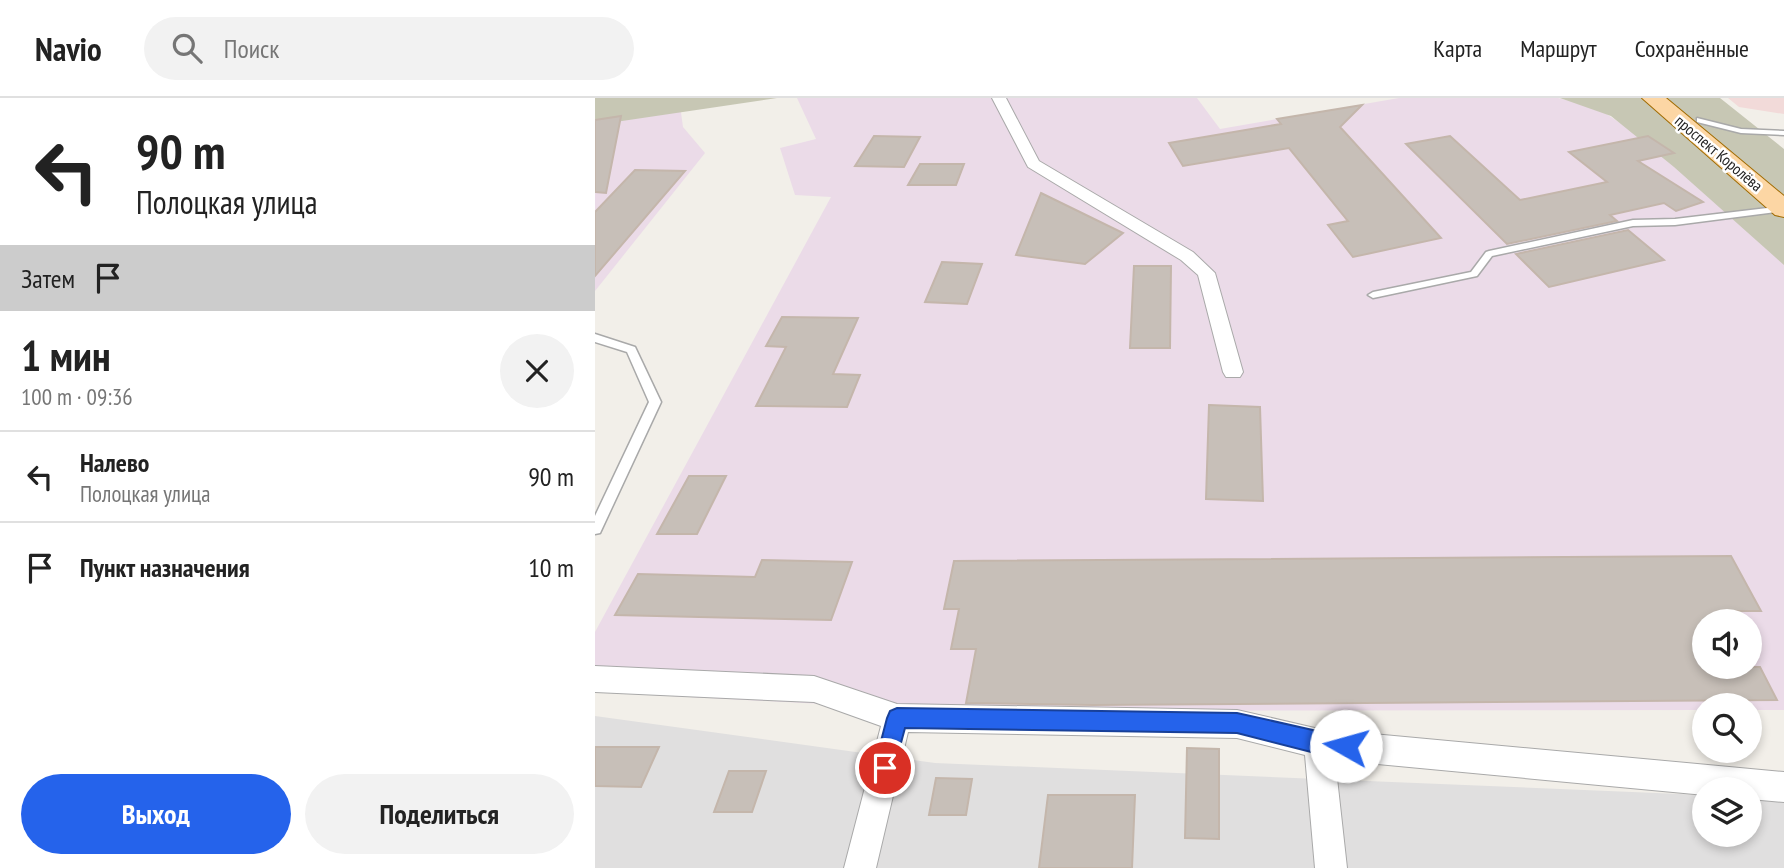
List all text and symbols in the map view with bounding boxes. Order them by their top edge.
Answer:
search box [144,17,634,80]
text: Navio [35,27,102,70]
icon: search [168,29,206,67]
text: Поиск [224,32,279,65]
text: Карта [1433,33,1482,64]
text: Маршрут [1520,33,1597,64]
text: Сохранённые [1635,33,1749,64]
street label: проспект Королёва [1671,111,1767,195]
text: 90 m [136,119,225,183]
icon: left [21,126,112,217]
text: Полоцкая улица [136,181,317,223]
icon: arrive [89,259,127,297]
text: Затем [21,262,75,295]
text: 1 мин [21,328,111,383]
button: close [500,334,574,408]
text: 100 m · 09:36 [21,382,133,411]
text: Налево [80,446,149,479]
icon: left [21,458,59,496]
text: 90 m [528,460,574,493]
text: Полоцкая улица [80,479,210,508]
icon: arrive [21,549,59,587]
text: Пункт назначения [80,551,250,584]
text: 10 m [528,551,574,584]
map controls [1692,609,1762,847]
button: sound [1692,609,1762,679]
button: search [1692,693,1762,763]
position arrow [1309,709,1383,783]
pin [855,738,915,798]
icon: arrive [866,749,904,787]
button: Выход [21,774,291,854]
button: Поделиться [305,774,574,854]
button: layers [1692,777,1762,847]

